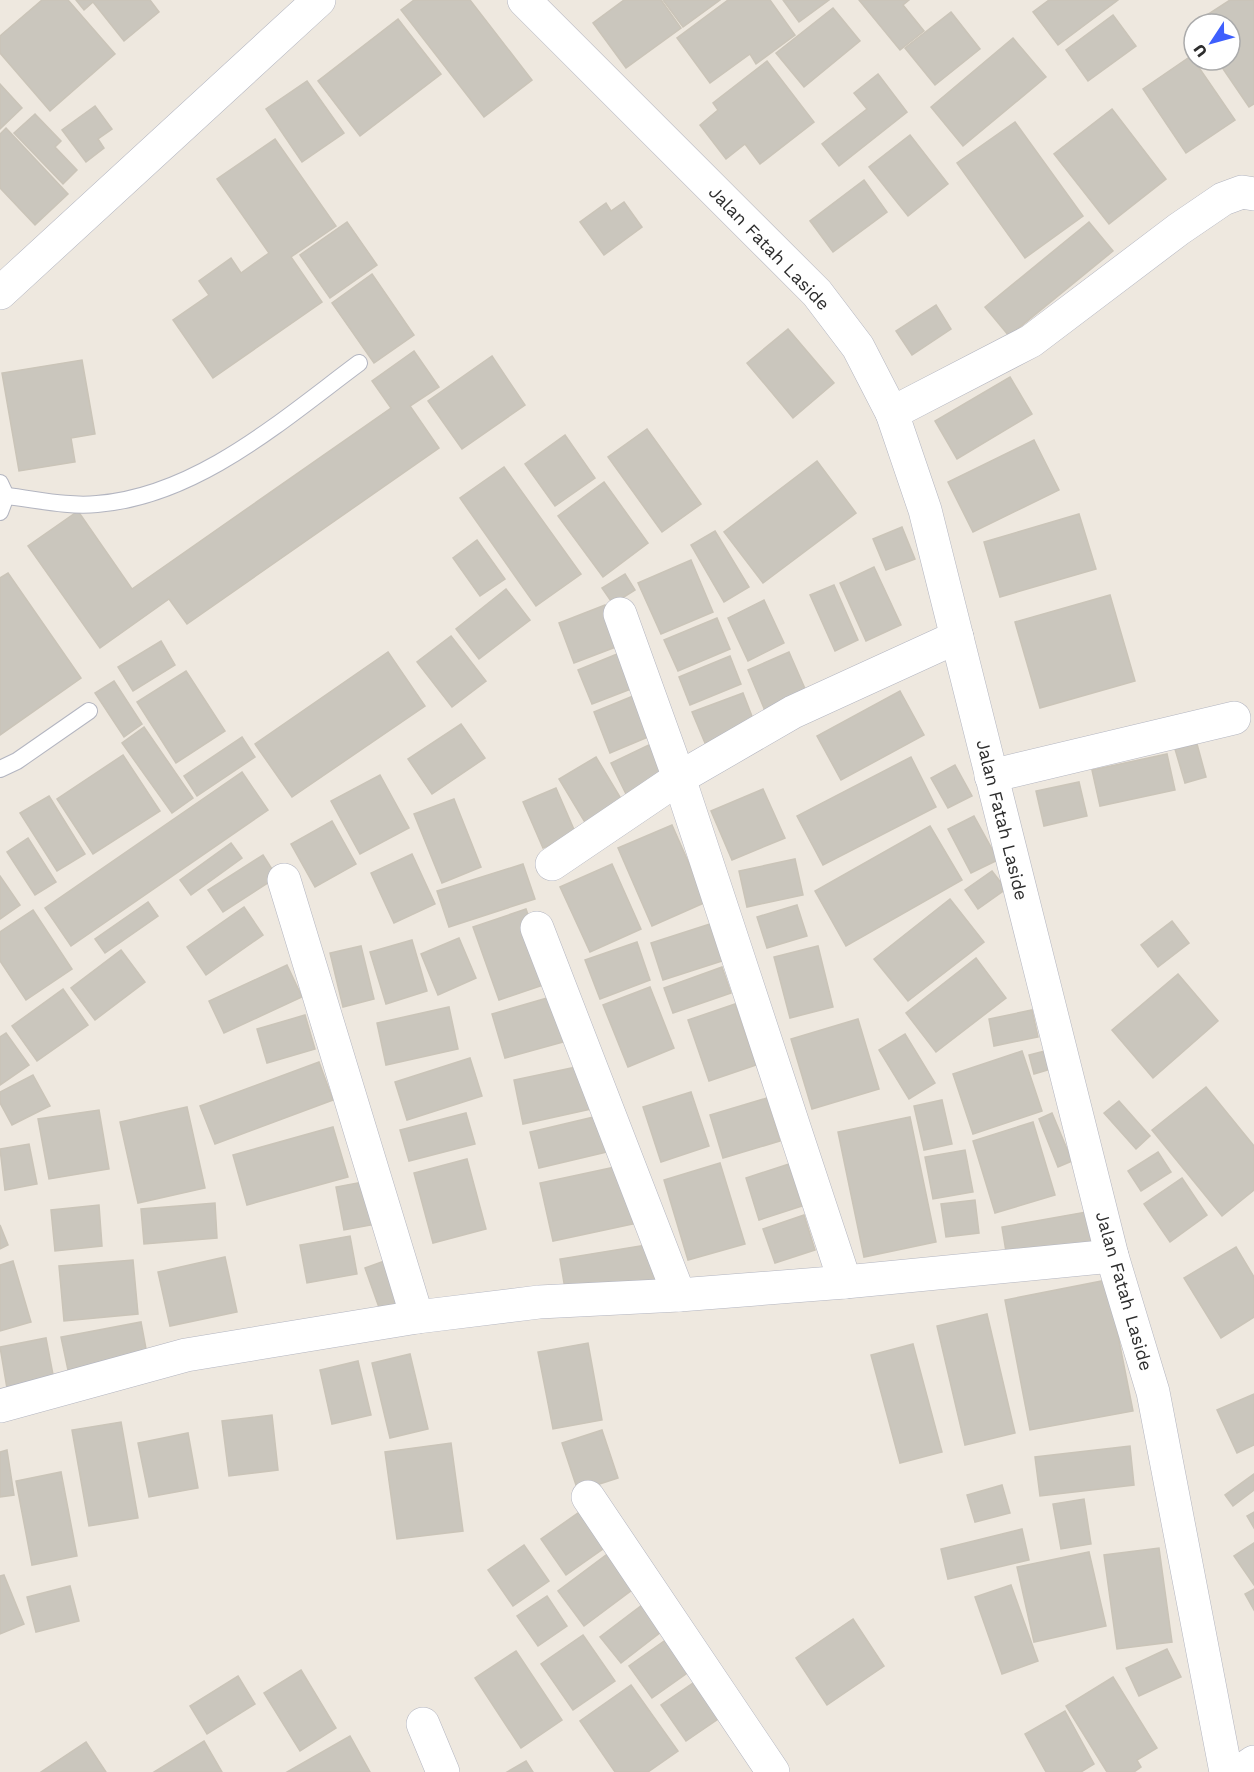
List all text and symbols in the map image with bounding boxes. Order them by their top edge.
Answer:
north arrow [1182,12,1242,72]
text: U [1189,40,1211,61]
street label: Jalan Fatah Laside [705,181,834,314]
street label: Jalan Fatah Laside [972,737,1033,902]
street label: Jalan Fatah Laside [1092,1209,1157,1373]

